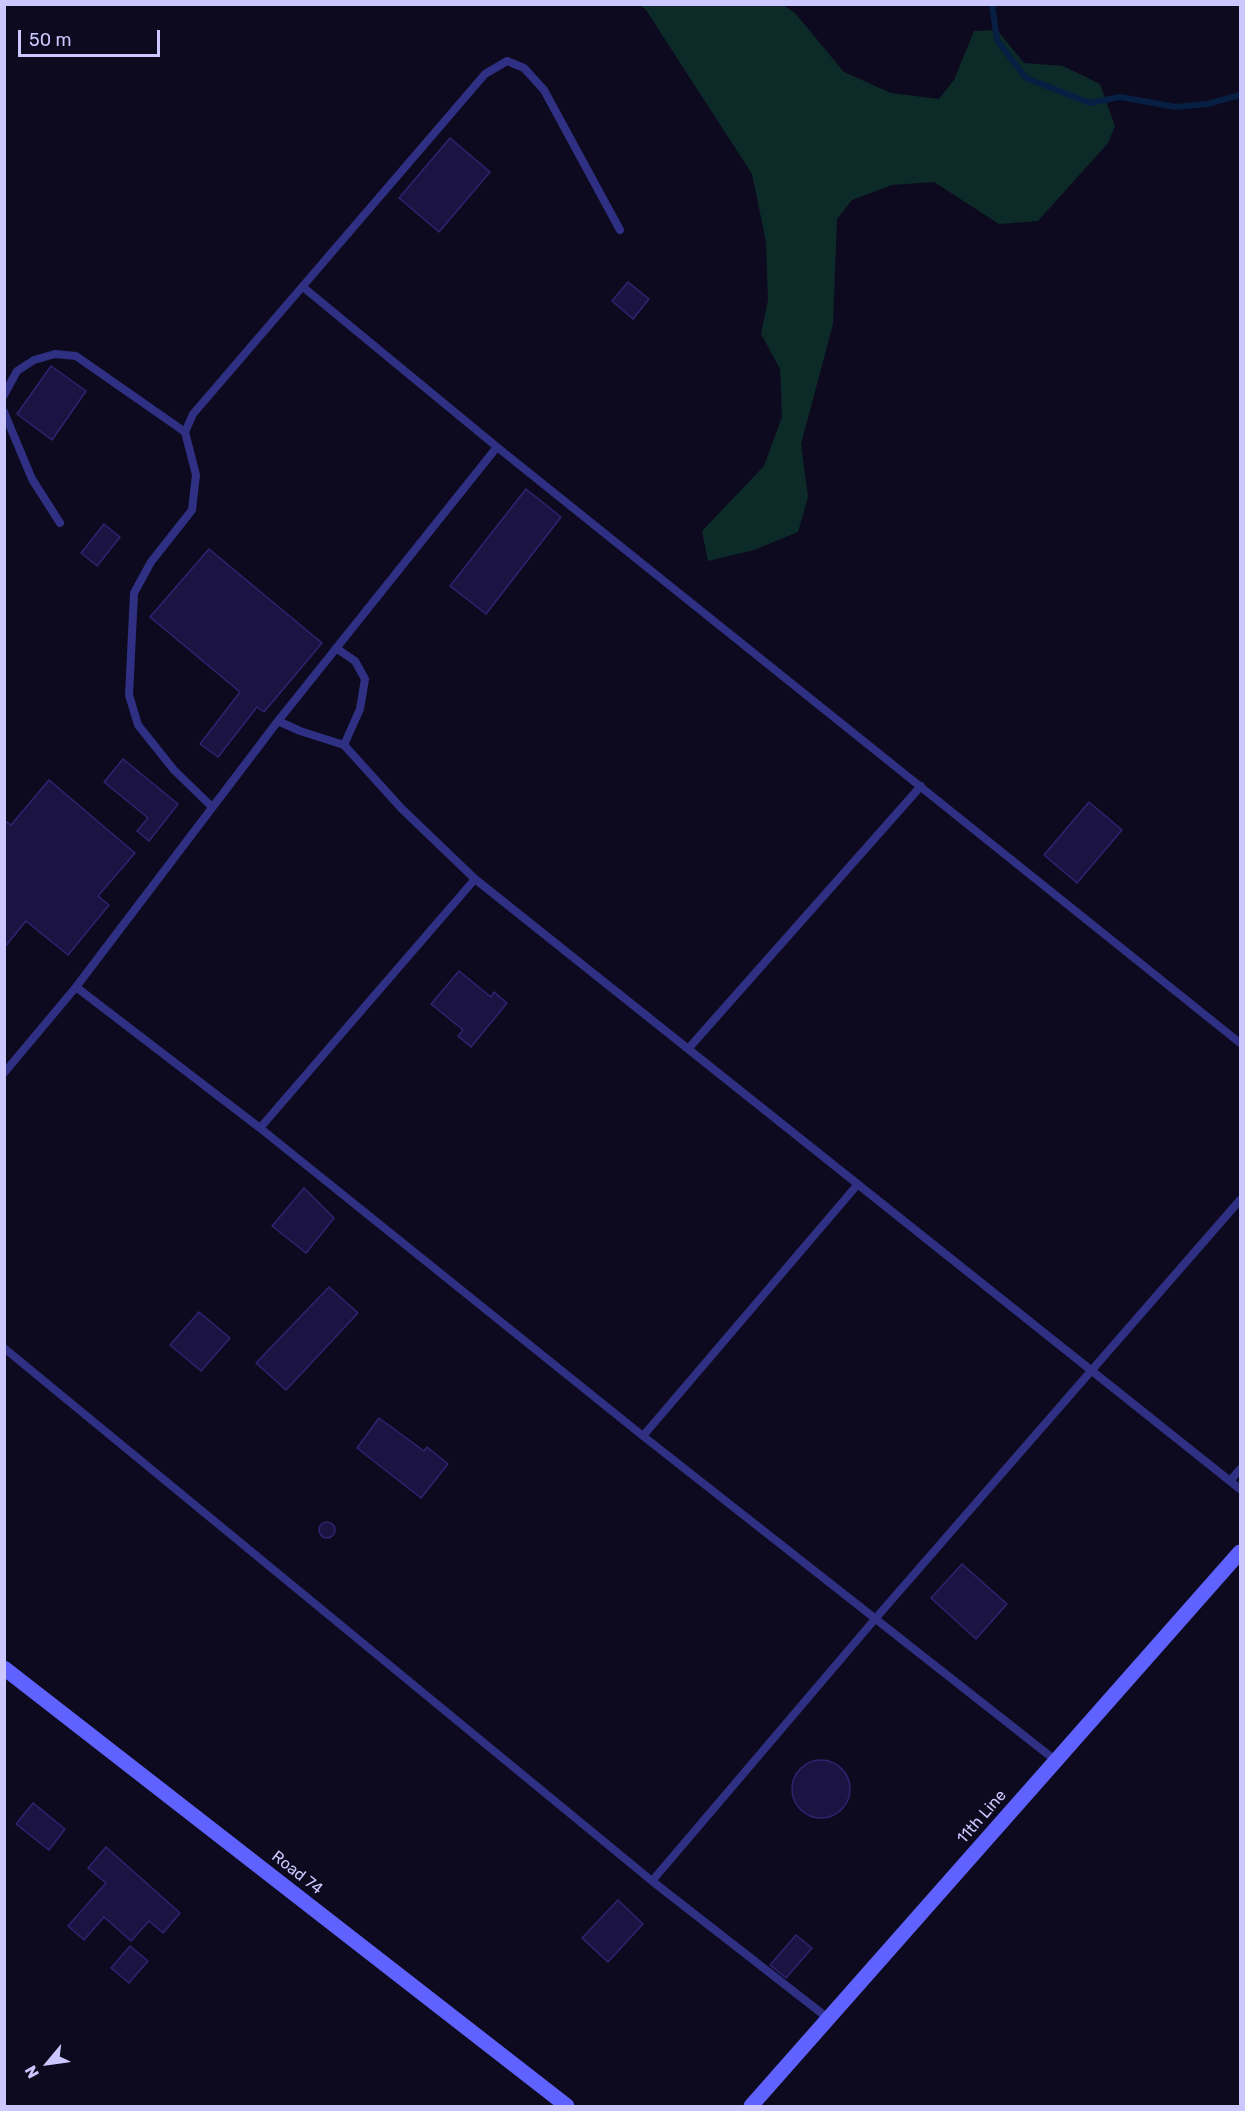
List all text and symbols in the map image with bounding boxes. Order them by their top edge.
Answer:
scale bar [21,18,164,56]
text: 50 m [29,29,72,51]
street label: 11th Line [953,1786,1011,1848]
street label: Road 74 [268,1847,326,1899]
north arrow [18,2033,78,2093]
text: N [21,2062,43,2082]

